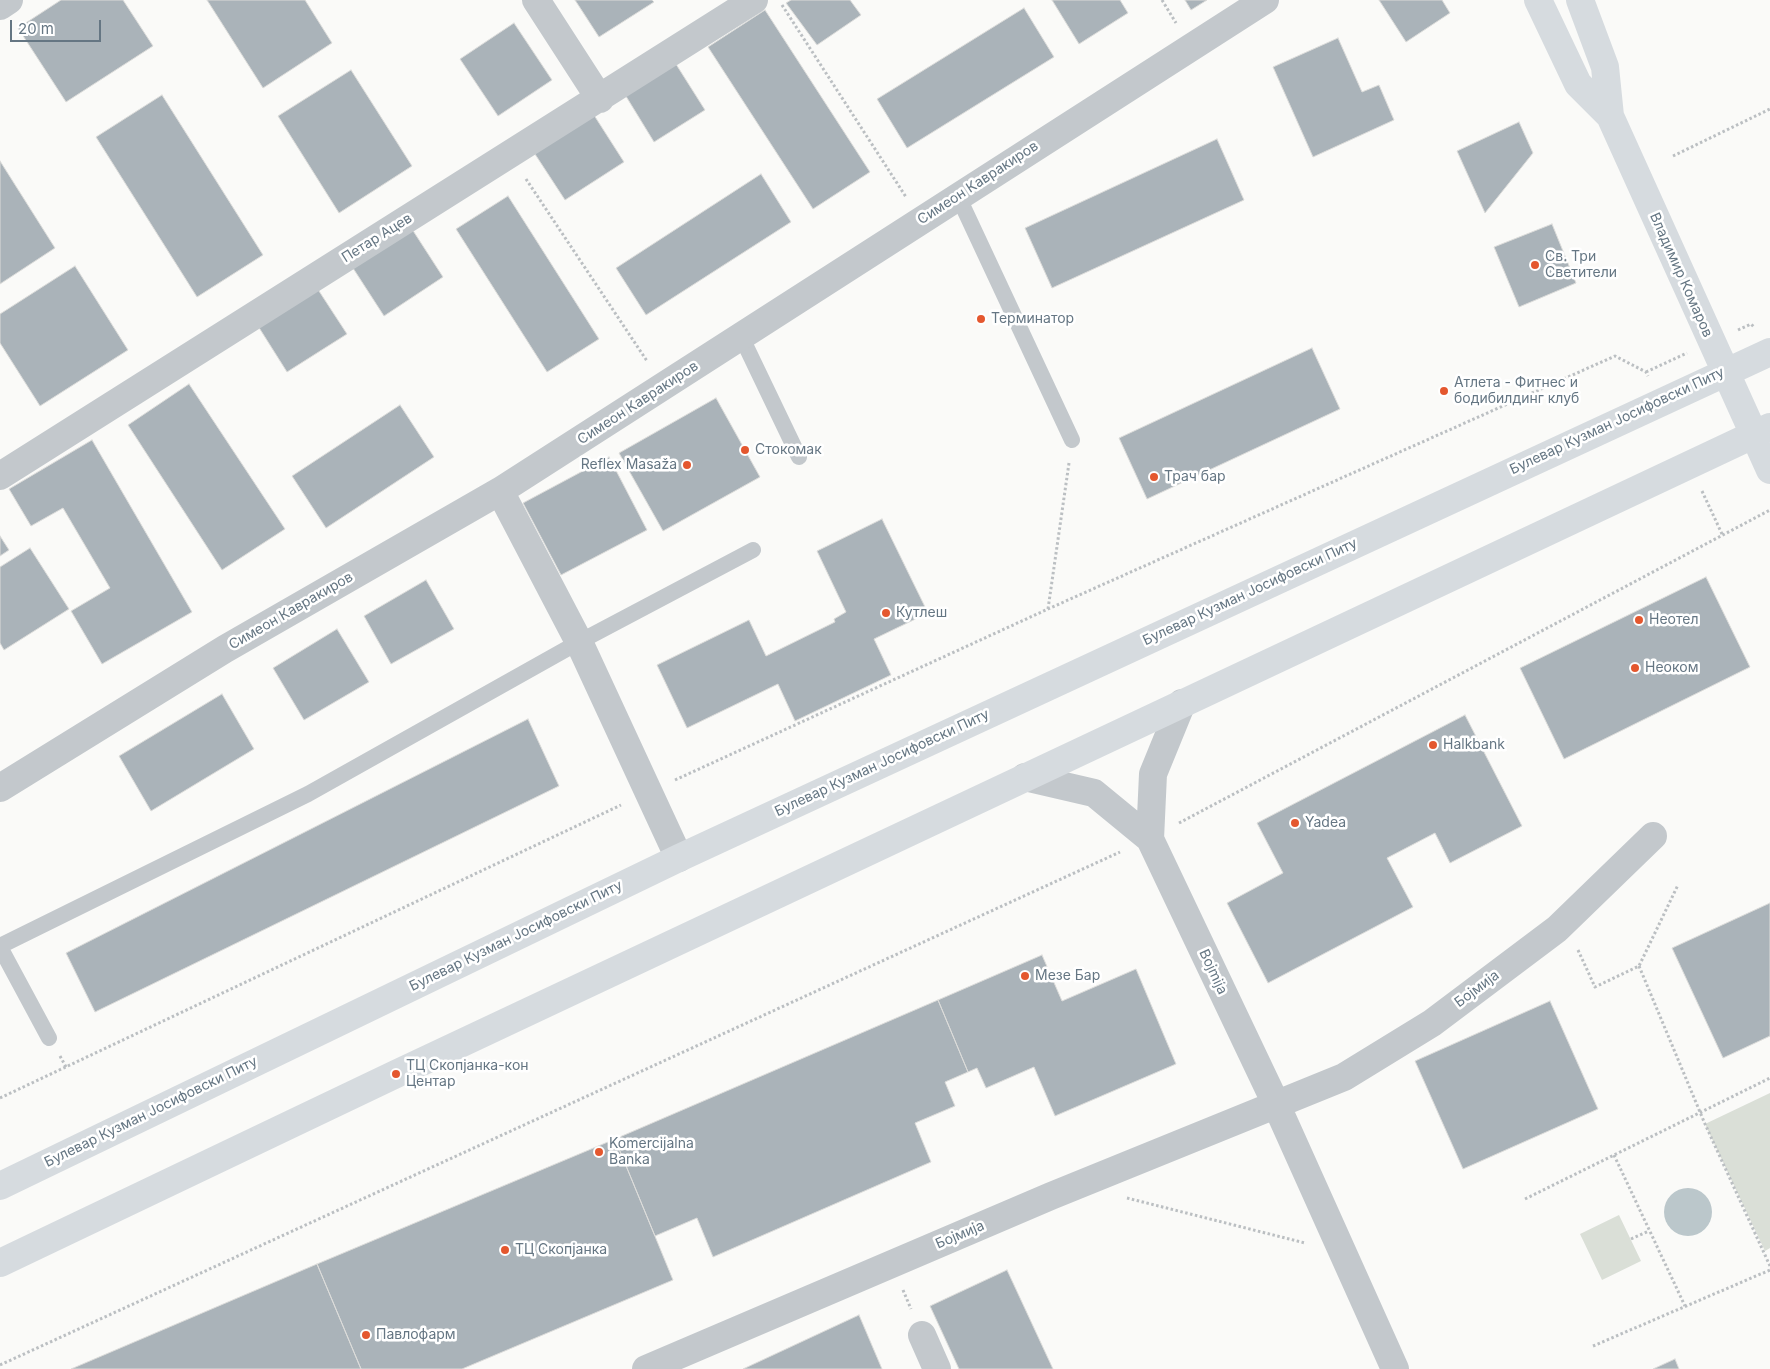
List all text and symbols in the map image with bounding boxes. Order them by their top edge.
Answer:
scale bar [12,10,104,42]
text: 20 m [18,19,54,38]
street label: Симеон Кавракиров [914,138,1042,228]
street label: Петар Ацев [339,210,415,266]
street label: Владимир Комаров [1646,210,1716,340]
place label: Св. Три Светители [1545,249,1617,282]
marker: Св. Три Светители [1529,259,1541,271]
place label: Терминатор [991,311,1074,327]
marker: Терминатор [975,313,987,325]
street label: Симеон Кавракиров [574,358,702,448]
street label: Булевар Кузман Јосифовски Питу [1507,364,1727,478]
place label: Атлета - Фитнес и бодибилдинг клуб [1454,375,1579,408]
marker: Атлета - Фитнес и бодибилдинг клуб [1438,385,1450,397]
place label: Стокомак [755,442,822,458]
marker: Стокомак [739,444,751,456]
place label: Reflex Masaža [581,457,677,473]
marker: Reflex Masaža [681,459,693,471]
place label: Трач бар [1164,469,1226,485]
marker: Трач бар [1148,471,1160,483]
street label: Булевар Кузман Јосифовски Питу [1140,535,1360,649]
street label: Симеон Кавракиров [226,569,356,653]
place label: Кутлеш [896,605,947,621]
marker: Кутлеш [880,607,892,619]
place label: Неотел [1649,612,1698,628]
marker: Неотел [1633,614,1645,626]
place label: Неоком [1645,660,1698,676]
marker: Неоком [1629,662,1641,674]
street label: Булевар Кузман Јосифовски Питу [772,706,992,820]
place label: Halkbank [1443,737,1505,753]
marker: Halkbank [1427,739,1439,751]
place label: Yadea [1305,815,1346,831]
marker: Yadea [1289,817,1301,829]
street label: Булевар Кузман Јосифовски Питу [407,877,625,995]
street label: Bojmija [1195,947,1231,997]
street label: Бојмија [1452,967,1502,1011]
place label: Мезе Бар [1035,968,1100,984]
marker: Мезе Бар [1019,970,1031,982]
street label: Булевар Кузман Јосифовски Питу [42,1053,260,1171]
place label: ТЦ Скопјанка-кон Центар [406,1058,529,1090]
marker: ТЦ Скопјанка-кон Центар [390,1068,402,1080]
place label: Komercijalna Banka [609,1136,694,1168]
marker: Komercijalna Banka [593,1146,605,1158]
street label: Бојмија [933,1217,987,1253]
place label: ТЦ Скопјанка [515,1242,607,1258]
marker: ТЦ Скопјанка [499,1244,511,1256]
place label: Павлофарм [376,1327,456,1343]
marker: Павлофарм [360,1329,372,1341]

